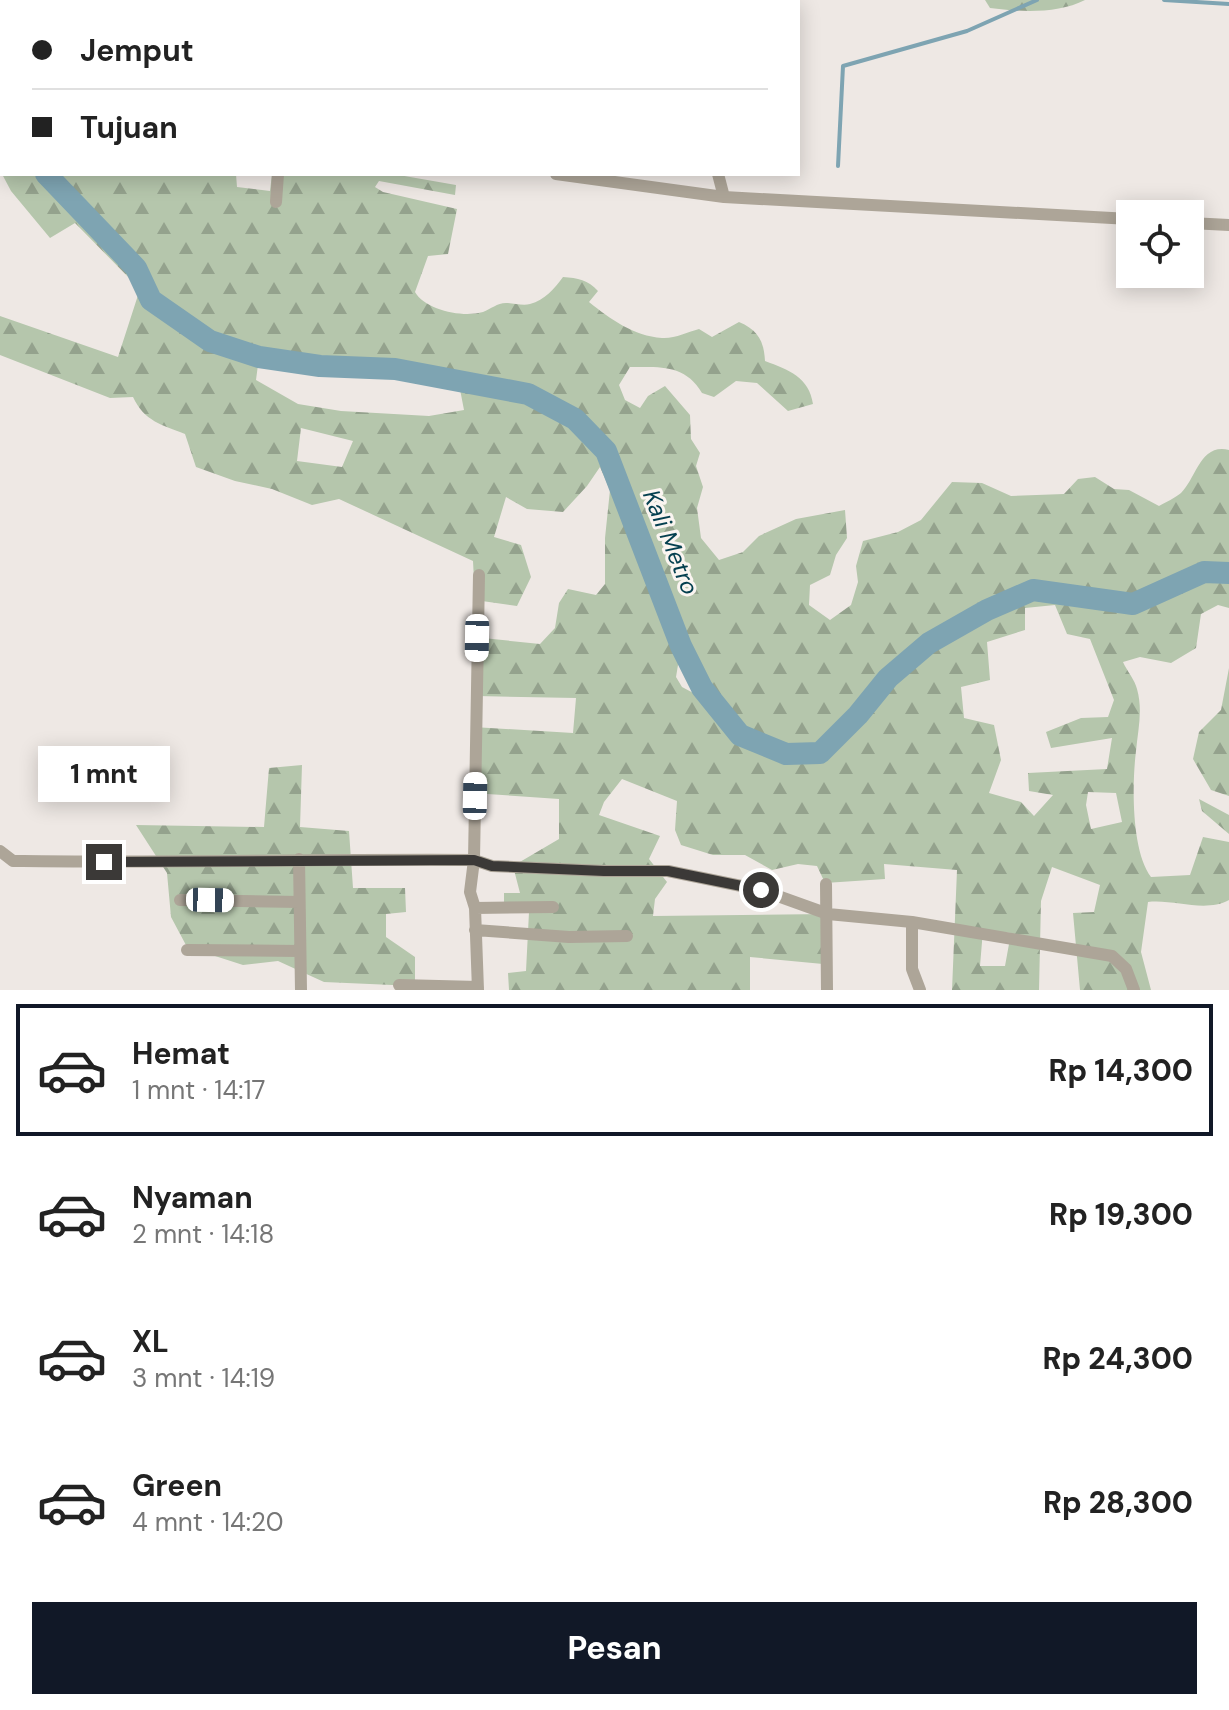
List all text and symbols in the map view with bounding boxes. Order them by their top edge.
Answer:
text: Jemput [80,31,194,70]
text: Tujuan [80,108,178,147]
map controls [1116,200,1204,288]
button: locate [1116,200,1204,288]
water label: Kali Metro [636,485,706,599]
car [465,614,489,662]
callout: 1 mnt [38,746,170,802]
text: 1 mnt [70,757,138,791]
car [463,772,487,820]
route end [86,844,122,880]
route start [743,872,779,908]
car [186,888,234,912]
icon: car [36,1034,108,1106]
text: Hemat [132,1034,230,1073]
text: Rp 14,300 [1049,1051,1193,1090]
text: 1 mnt · 14:17 [132,1073,265,1107]
icon: car [36,1178,108,1250]
text: Nyaman [132,1178,253,1217]
text: Rp 19,300 [1049,1195,1193,1234]
text: 2 mnt · 14:18 [132,1217,274,1251]
icon: car [36,1322,108,1394]
text: XL [132,1322,169,1361]
text: Rp 24,300 [1042,1339,1193,1378]
text: 3 mnt · 14:19 [132,1361,275,1395]
icon: car [36,1466,108,1538]
text: Green [132,1466,222,1505]
text: Rp 28,300 [1043,1483,1193,1522]
text: 4 mnt · 14:20 [132,1505,284,1539]
button: Pesan [32,1602,1197,1694]

